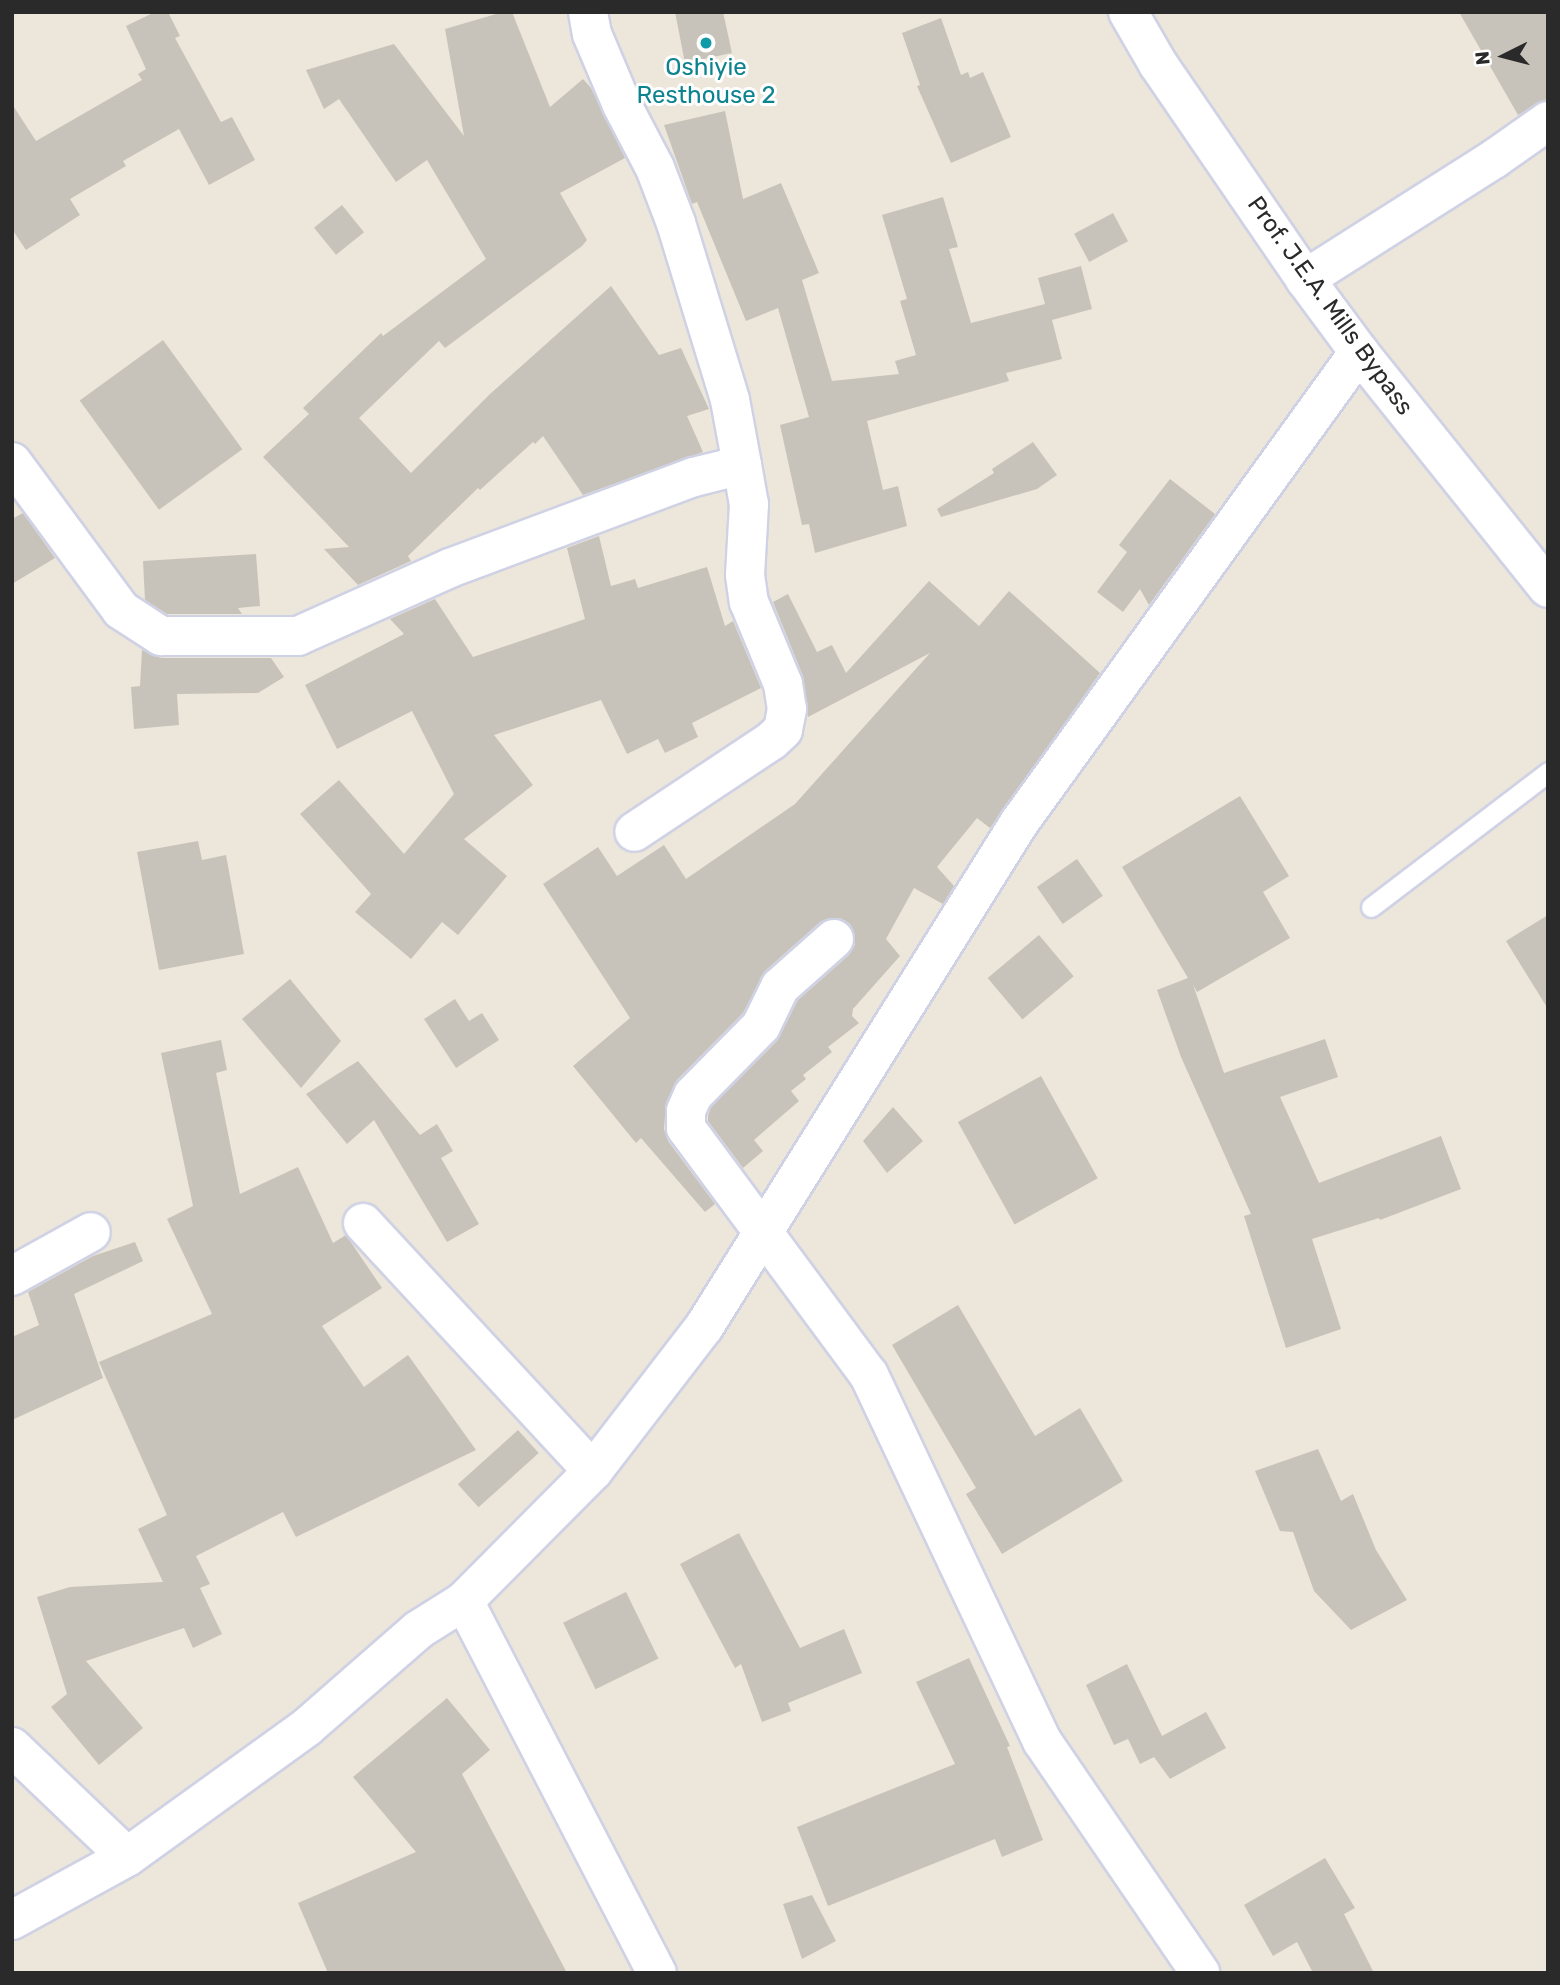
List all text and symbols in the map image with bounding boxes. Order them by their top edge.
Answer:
north arrow [1469,21,1539,91]
marker: Oshiyie Resthouse 2 [698,35,714,51]
text: N [1470,50,1495,66]
place label: Oshiyie Resthouse 2 [636,54,776,110]
street label: Prof. J.E.A. Mills Bypass [1241,191,1419,421]

